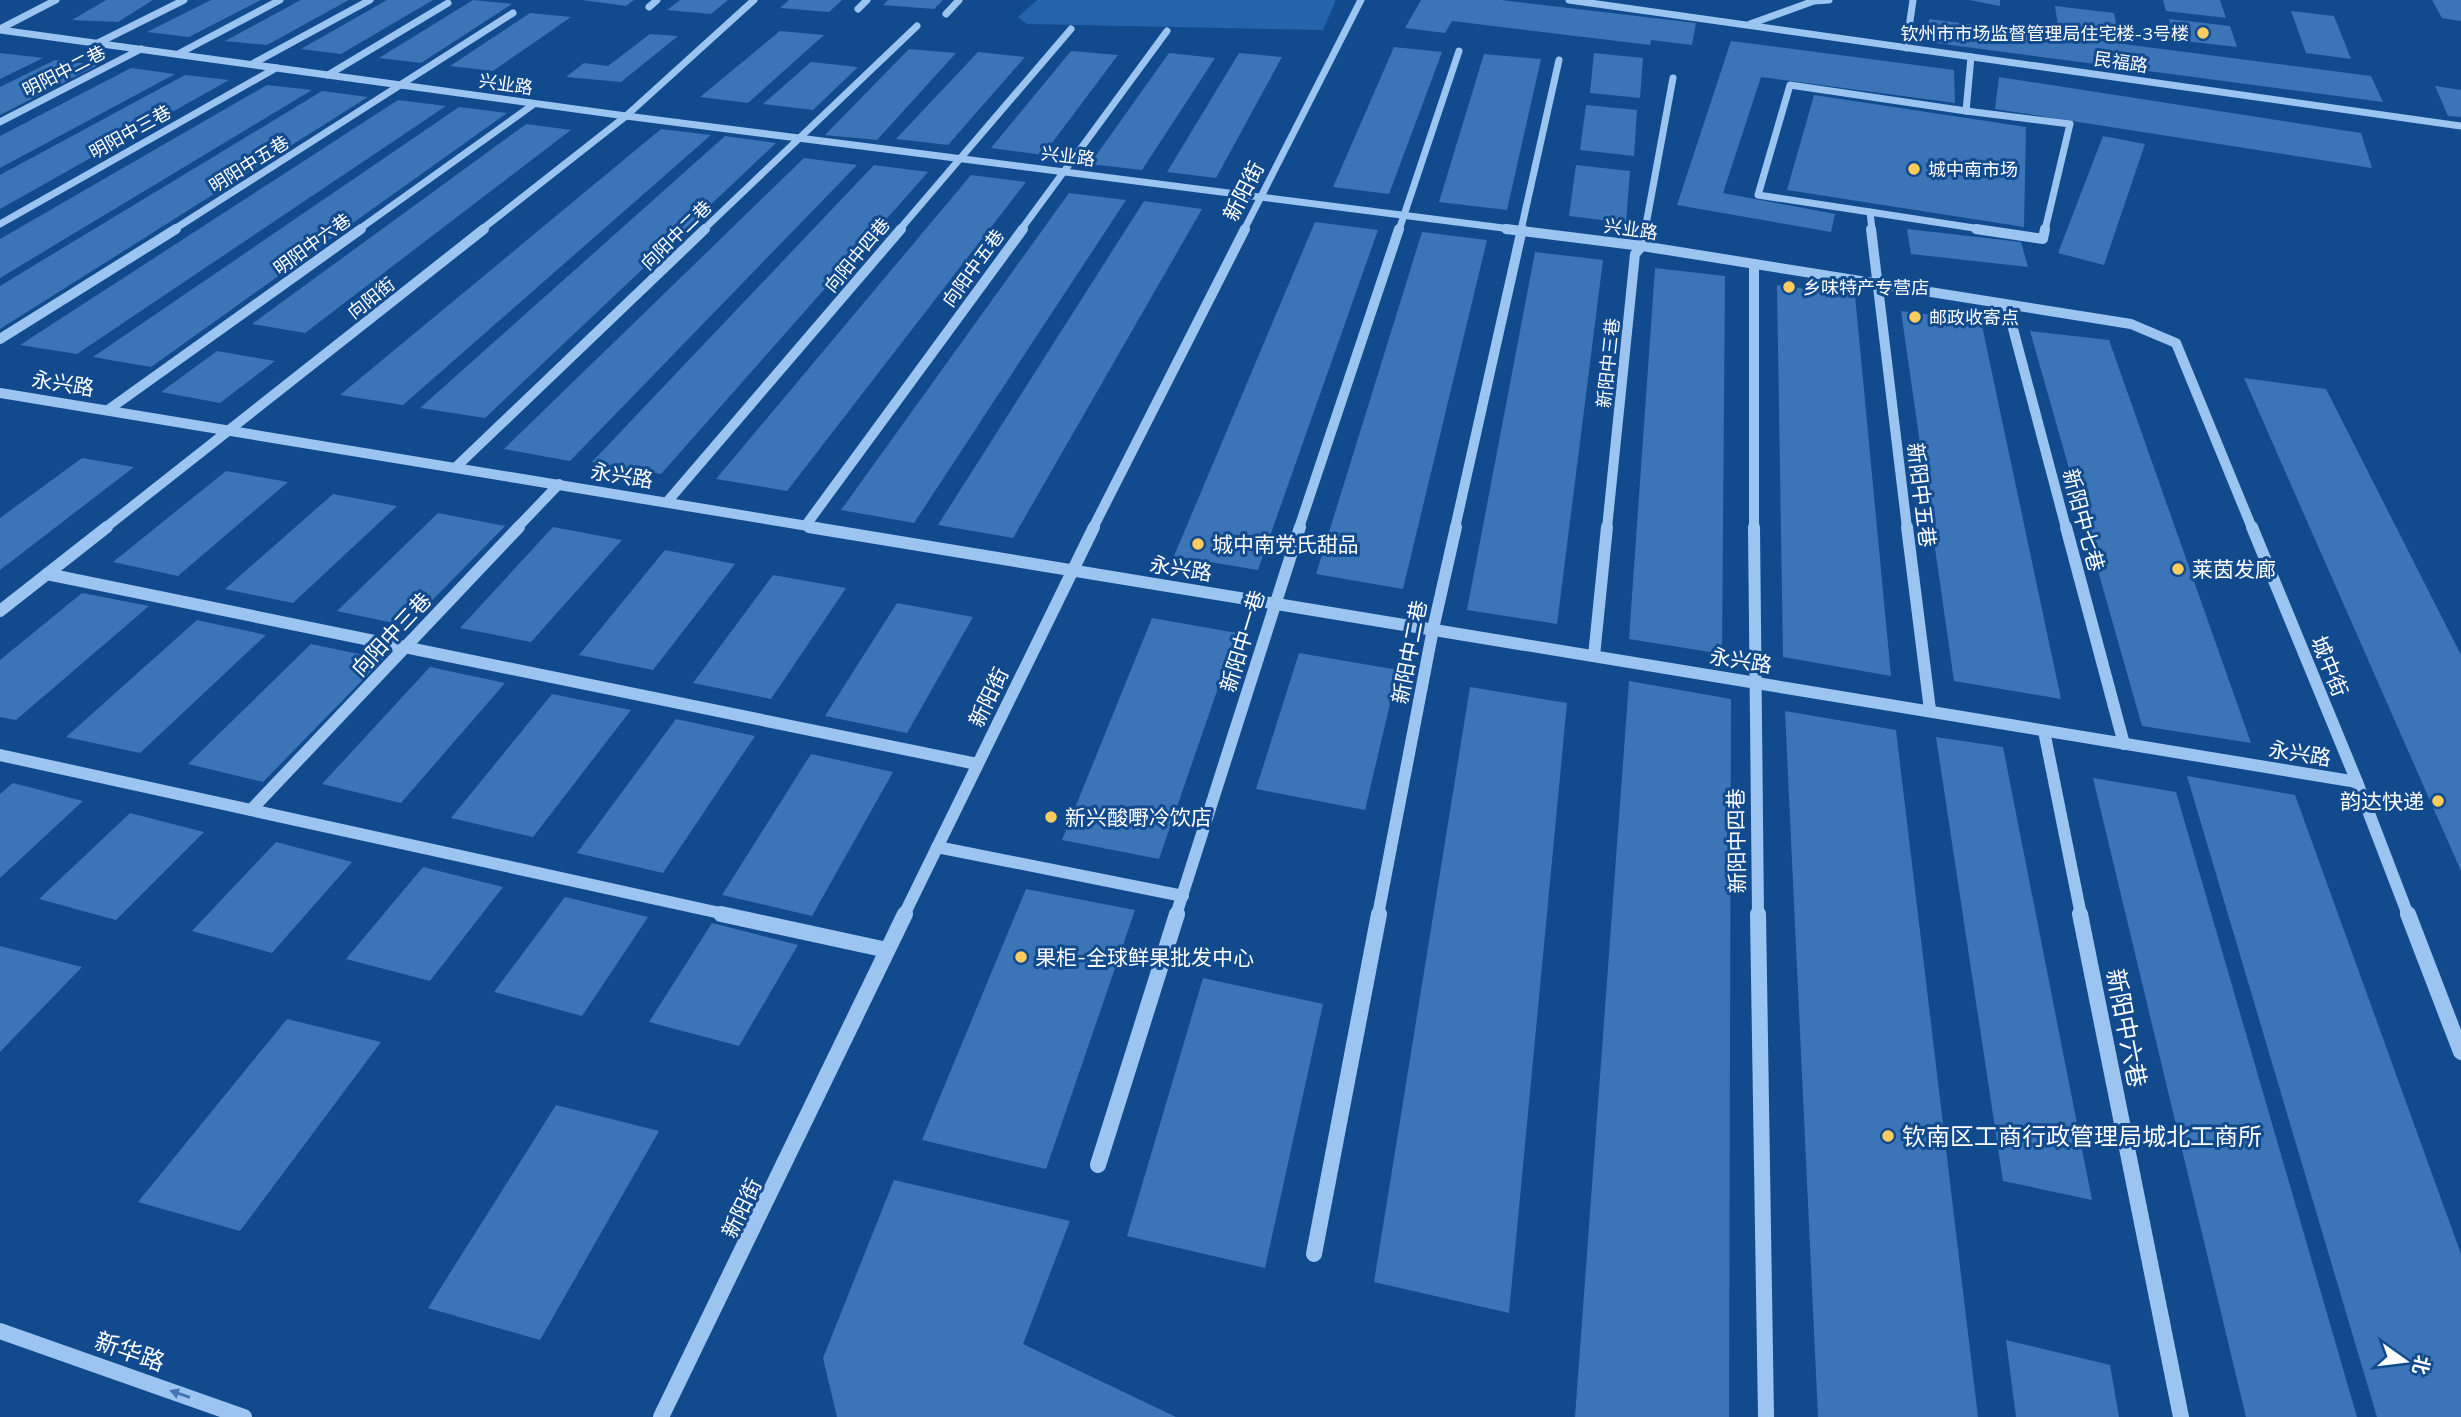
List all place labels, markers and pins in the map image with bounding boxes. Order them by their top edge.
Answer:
place label: 钦州市市场监督管理局住宅楼-3号楼 [1900,22,2189,45]
marker: 钦州市市场监督管理局住宅楼-3号楼 [2195,25,2211,41]
place label: 城中南市场 [1928,158,2018,181]
marker: 城中南市场 [1906,161,1922,177]
place label: 乡味特产专营店 [1803,276,1929,299]
marker: 乡味特产专营店 [1781,279,1797,295]
place label: 邮政收寄点 [1929,306,2019,329]
marker: 邮政收寄点 [1907,309,1923,325]
place label: 城中南党氏甜品 [1212,531,1359,557]
marker: 城中南党氏甜品 [1190,536,1206,552]
place label: 莱茵发廊 [2192,556,2276,582]
marker: 莱茵发廊 [2170,561,2186,577]
place label: 韵达快递 [2340,788,2424,814]
marker: 韵达快递 [2430,793,2446,809]
place label: 新兴酸嘢冷饮店 [1065,804,1212,830]
marker: 新兴酸嘢冷饮店 [1043,809,1059,825]
place label: 果柜-全球鲜果批发中心 [1035,944,1254,970]
marker: 果柜-全球鲜果批发中心 [1013,949,1029,965]
place label: 钦南区工商行政管理局城北工商所 [1902,1121,2262,1151]
marker: 钦南区工商行政管理局城北工商所 [1880,1128,1896,1144]

